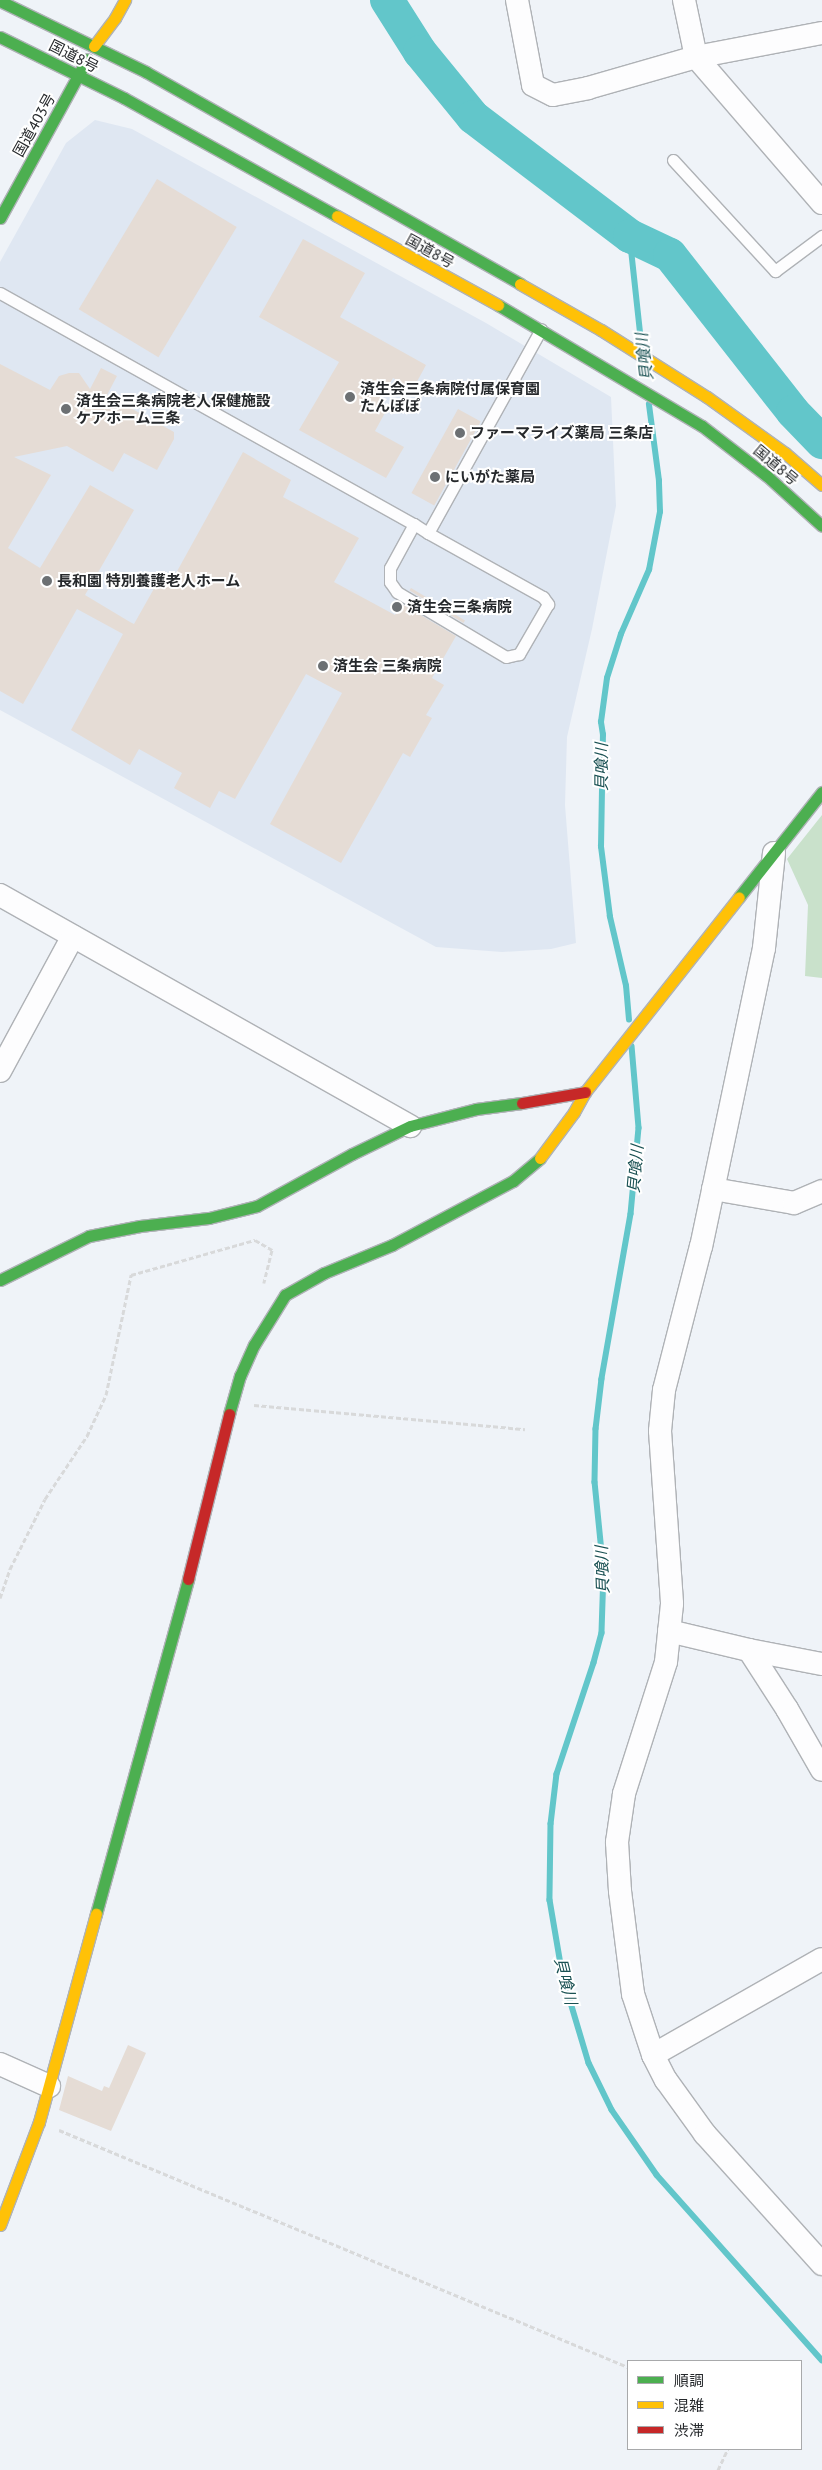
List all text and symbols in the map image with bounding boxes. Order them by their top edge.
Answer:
street label: 国道8号 [46,36,102,76]
street label: 国道403号 [9,90,59,160]
street label: 国道8号 [402,230,458,272]
water label: 貝喰川 [632,332,656,382]
place label: 済生会三条病院付属保育園 たんぽぽ [360,379,540,414]
place label: 済生会三条病院老人保健施設 ケアホーム三条 [76,391,271,426]
marker: 済生会三条病院付属保育園 たんぽぽ [344,391,356,403]
marker: 済生会三条病院老人保健施設 ケアホーム三条 [60,403,72,415]
place label: ファーマライズ薬局 三条店 [470,424,654,442]
marker: ファーマライズ薬局 三条店 [454,427,466,439]
street label: 国道8号 [750,441,802,489]
place label: にいがた薬局 [445,468,535,486]
marker: にいがた薬局 [429,471,441,483]
place label: 長和園 特別養護老人ホーム [57,572,241,590]
marker: 長和園 特別養護老人ホーム [41,575,53,587]
place label: 済生会三条病院 [407,598,512,616]
marker: 済生会三条病院 [391,601,403,613]
place label: 済生会 三条病院 [333,657,442,675]
marker: 済生会 三条病院 [317,660,329,672]
water label: 貝喰川 [591,743,611,791]
water label: 貝喰川 [623,1144,647,1194]
water label: 貝喰川 [592,1546,612,1594]
water label: 貝喰川 [551,1955,581,2007]
legend [627,2360,802,2450]
text: 順調 [674,2371,704,2390]
text: 混雑 [674,2396,704,2415]
text: 渋滞 [674,2421,704,2440]

